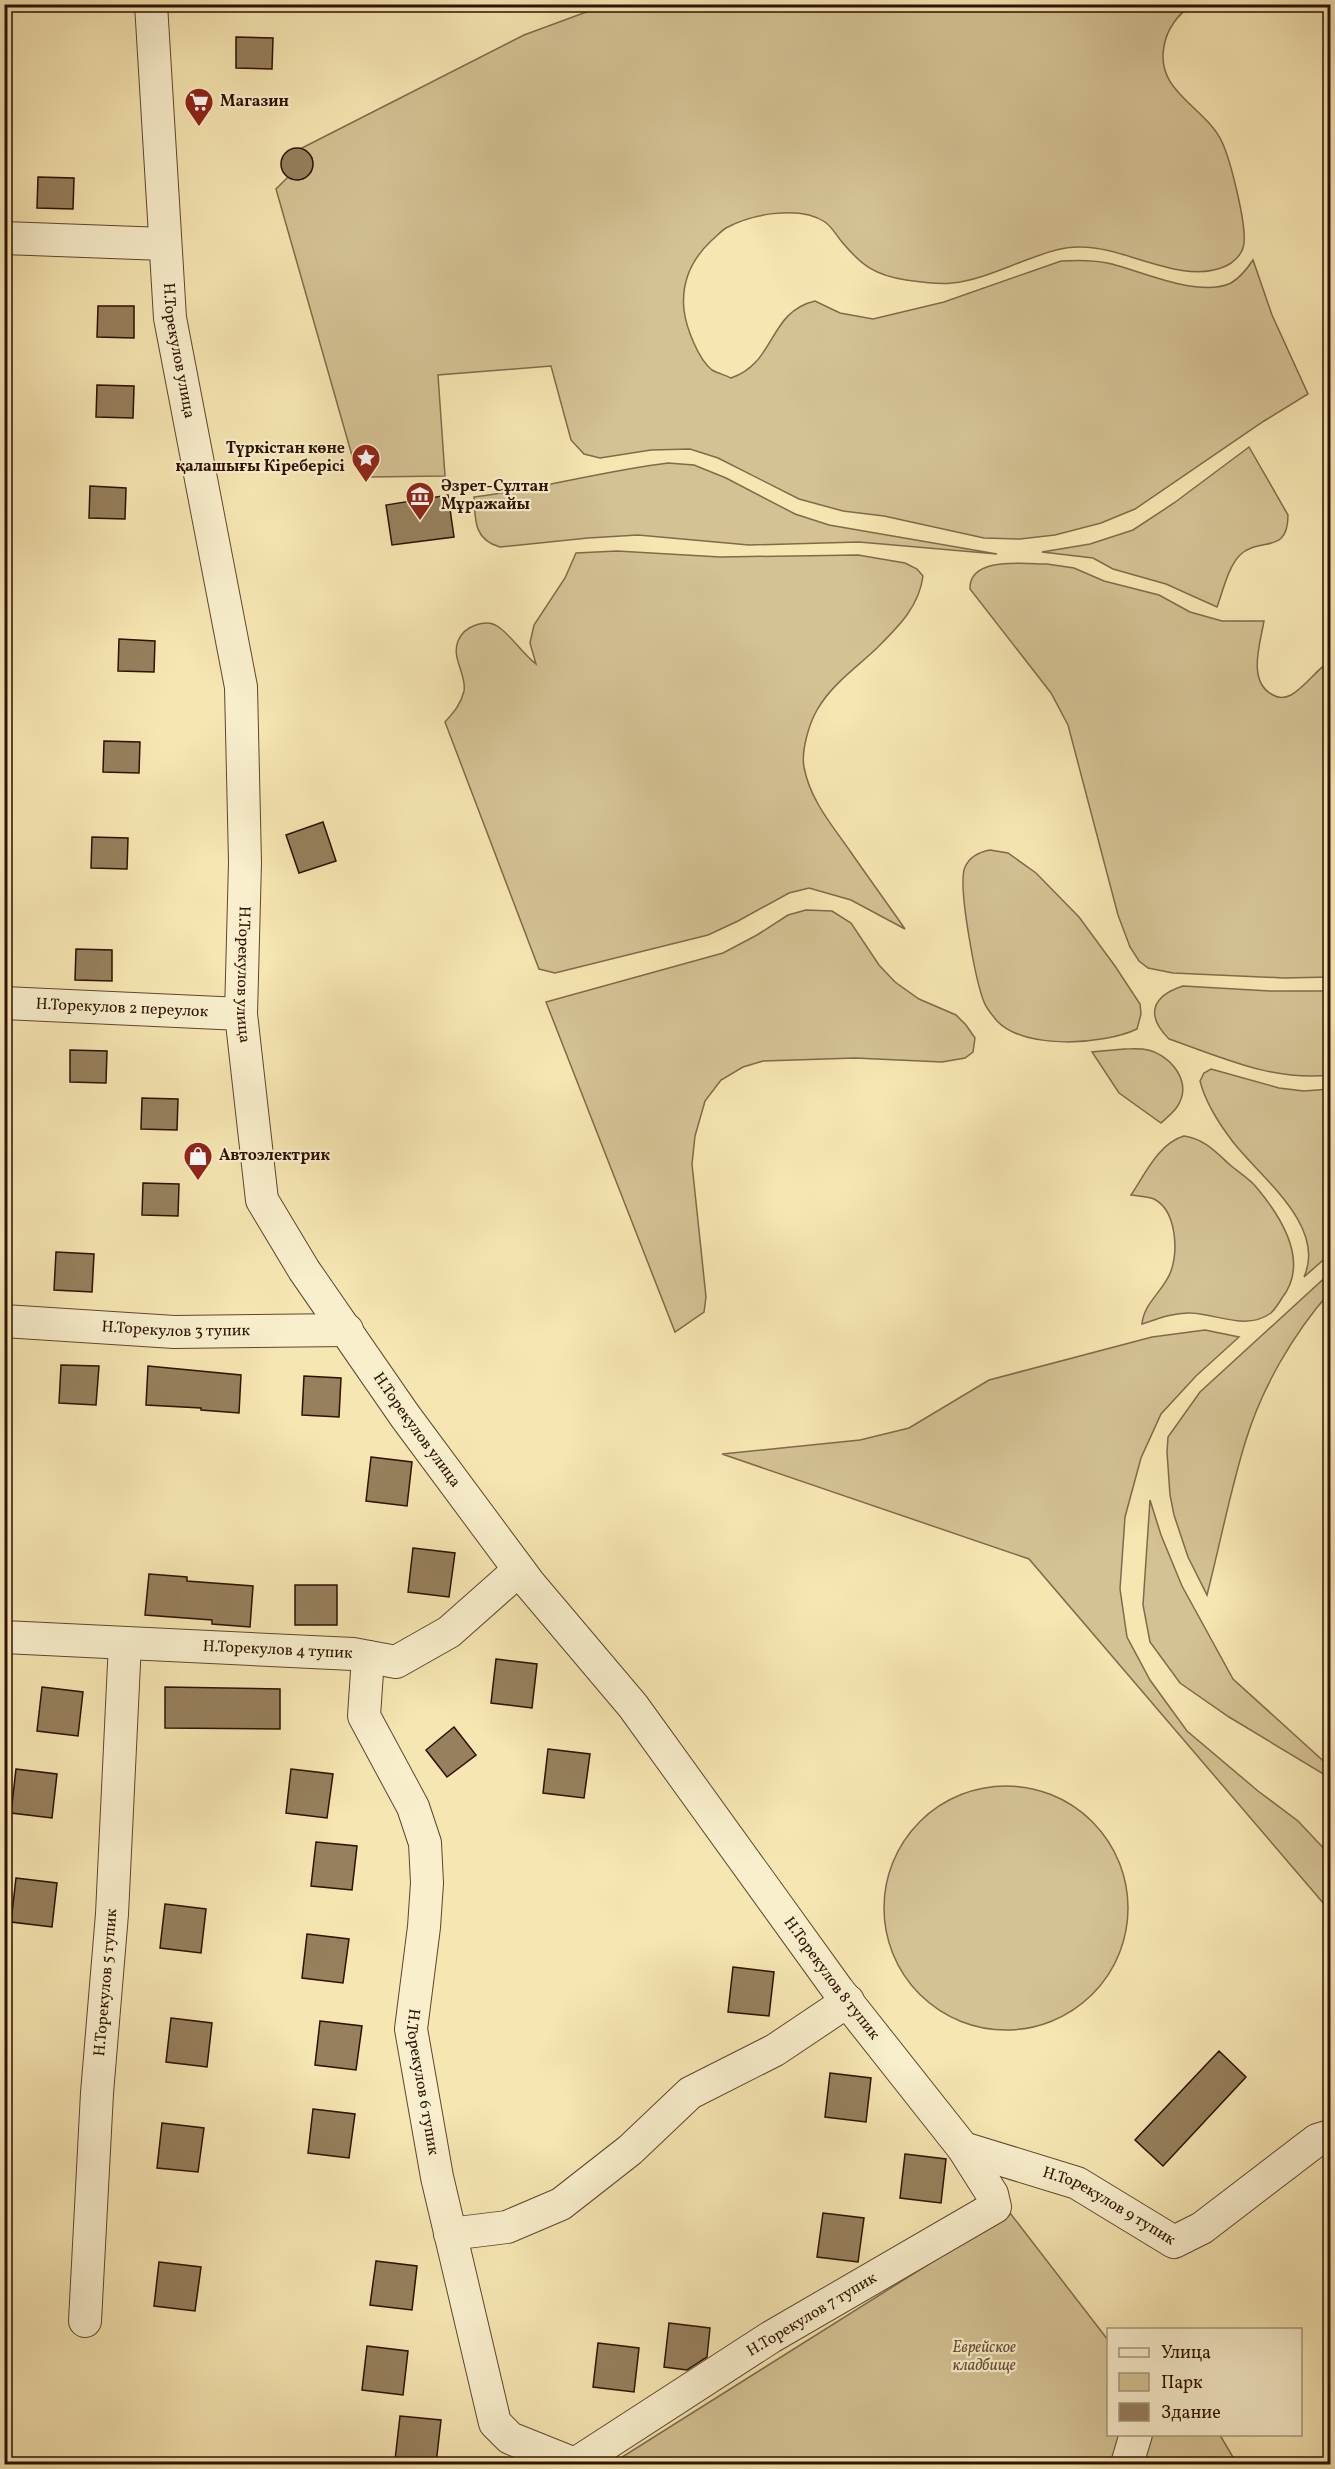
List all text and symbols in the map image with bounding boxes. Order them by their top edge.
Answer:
supermarket icon: Магазин [183,86,215,128]
place label: Магазин [220,91,289,113]
street label: Н.Торекулов улица [157,282,200,420]
place label: Түркістан көне қалашығы Кіреберісі [175,438,345,478]
place icon: Түркістан көне қалашығы Кіреберісі [350,442,382,484]
place label: Әзрет-Сұлтан Мұражайы [441,476,549,516]
museum icon: Әзрет-Сұлтан Мұражайы [404,480,436,522]
street label: Н.Торекулов улица [230,906,255,1044]
street label: Н.Торекулов 2 переулок [35,993,209,1023]
shop icon: Автоэлектрик [182,1140,214,1182]
place label: Автоэлектрик [219,1145,331,1167]
street label: Н.Торекулов 3 тупик [101,1316,251,1343]
street label: Н.Торекулов улица [367,1368,466,1492]
street label: Н.Торекулов 4 тупик [202,1636,354,1665]
street label: Н.Торекулов 5 тупик [89,1908,123,2057]
street label: Н.Торекулов 8 тупик [778,1913,885,2045]
street label: Н.Торекулов 6 тупик [400,2007,444,2157]
street label: Н.Торекулов 9 тупик [1040,2162,1180,2251]
street label: Н.Торекулов 7 тупик [743,2267,882,2363]
legend [1107,2328,1302,2436]
park label: Еврейское кладбище [952,2337,1016,2377]
text: Улица [1161,2341,1211,2366]
text: Парк [1161,2371,1203,2396]
text: Здание [1161,2401,1221,2426]

